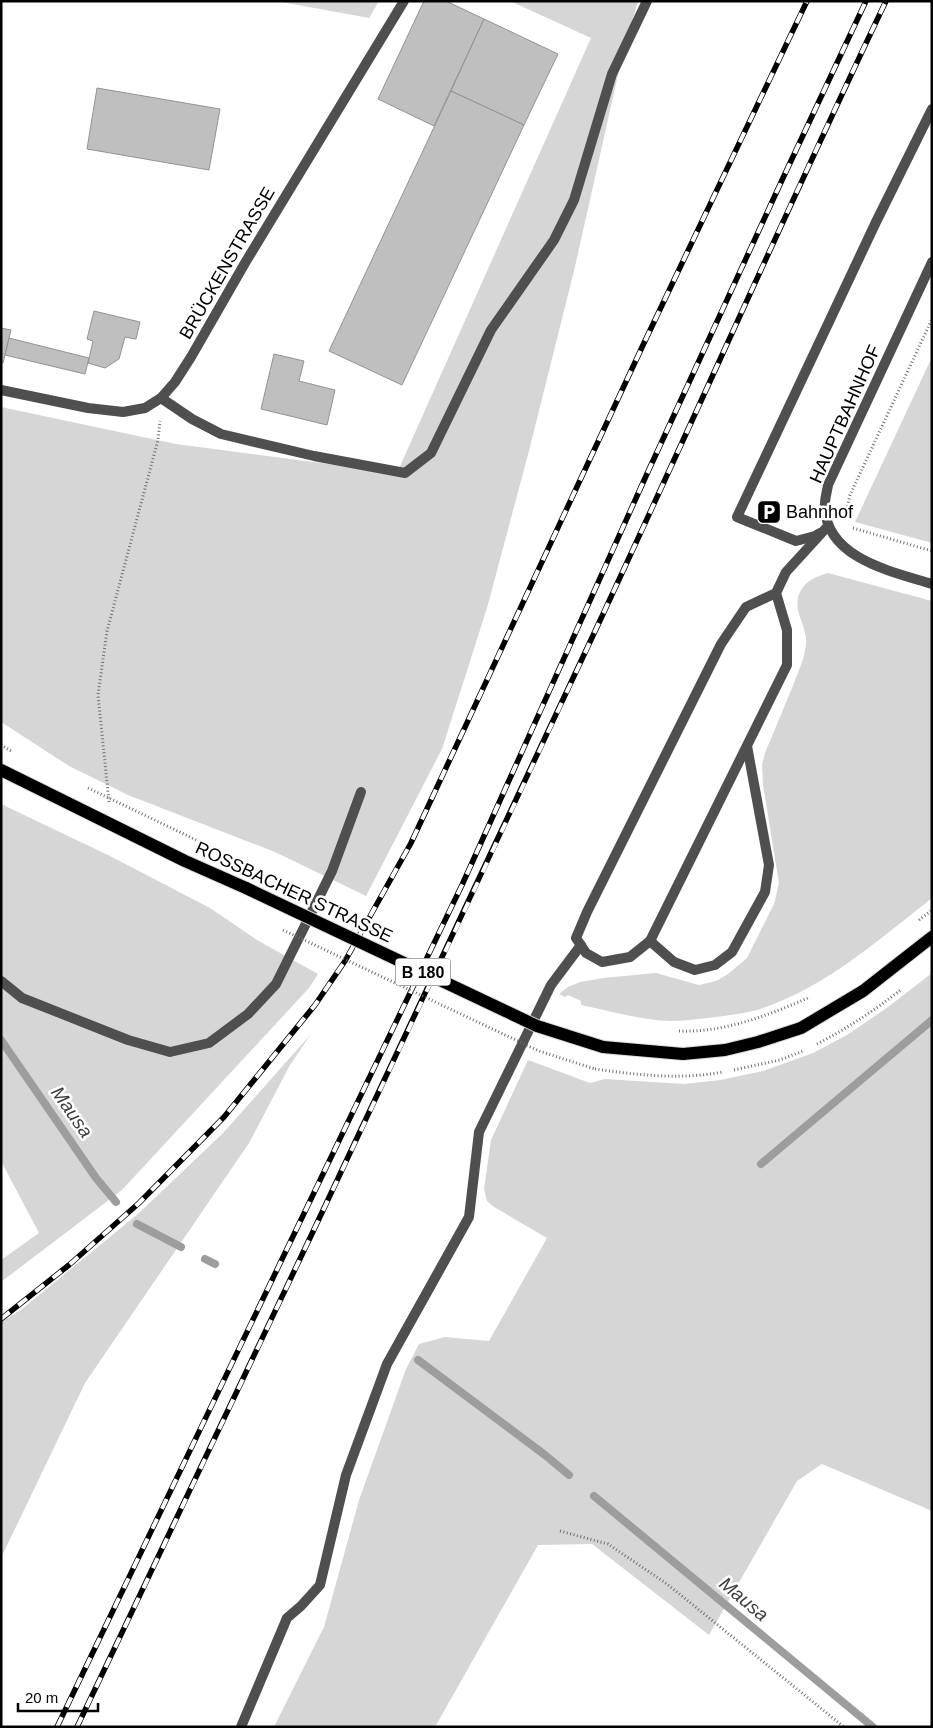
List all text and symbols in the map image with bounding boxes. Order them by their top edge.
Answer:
street label: BRÜCKENSTRASSE [175,184,279,342]
street label: HAUPTBAHNHOF [806,342,884,486]
parking icon: Bahnhof [756,499,782,525]
place label: Bahnhof [786,502,854,522]
street label: ROSSBACHER STRASSE [192,837,396,947]
road number: B 180 [396,959,450,986]
water label: Mausa [47,1083,97,1141]
water label: Mausa [715,1573,773,1625]
scale bar [18,1680,98,1712]
text: 20 m [25,1689,58,1706]

